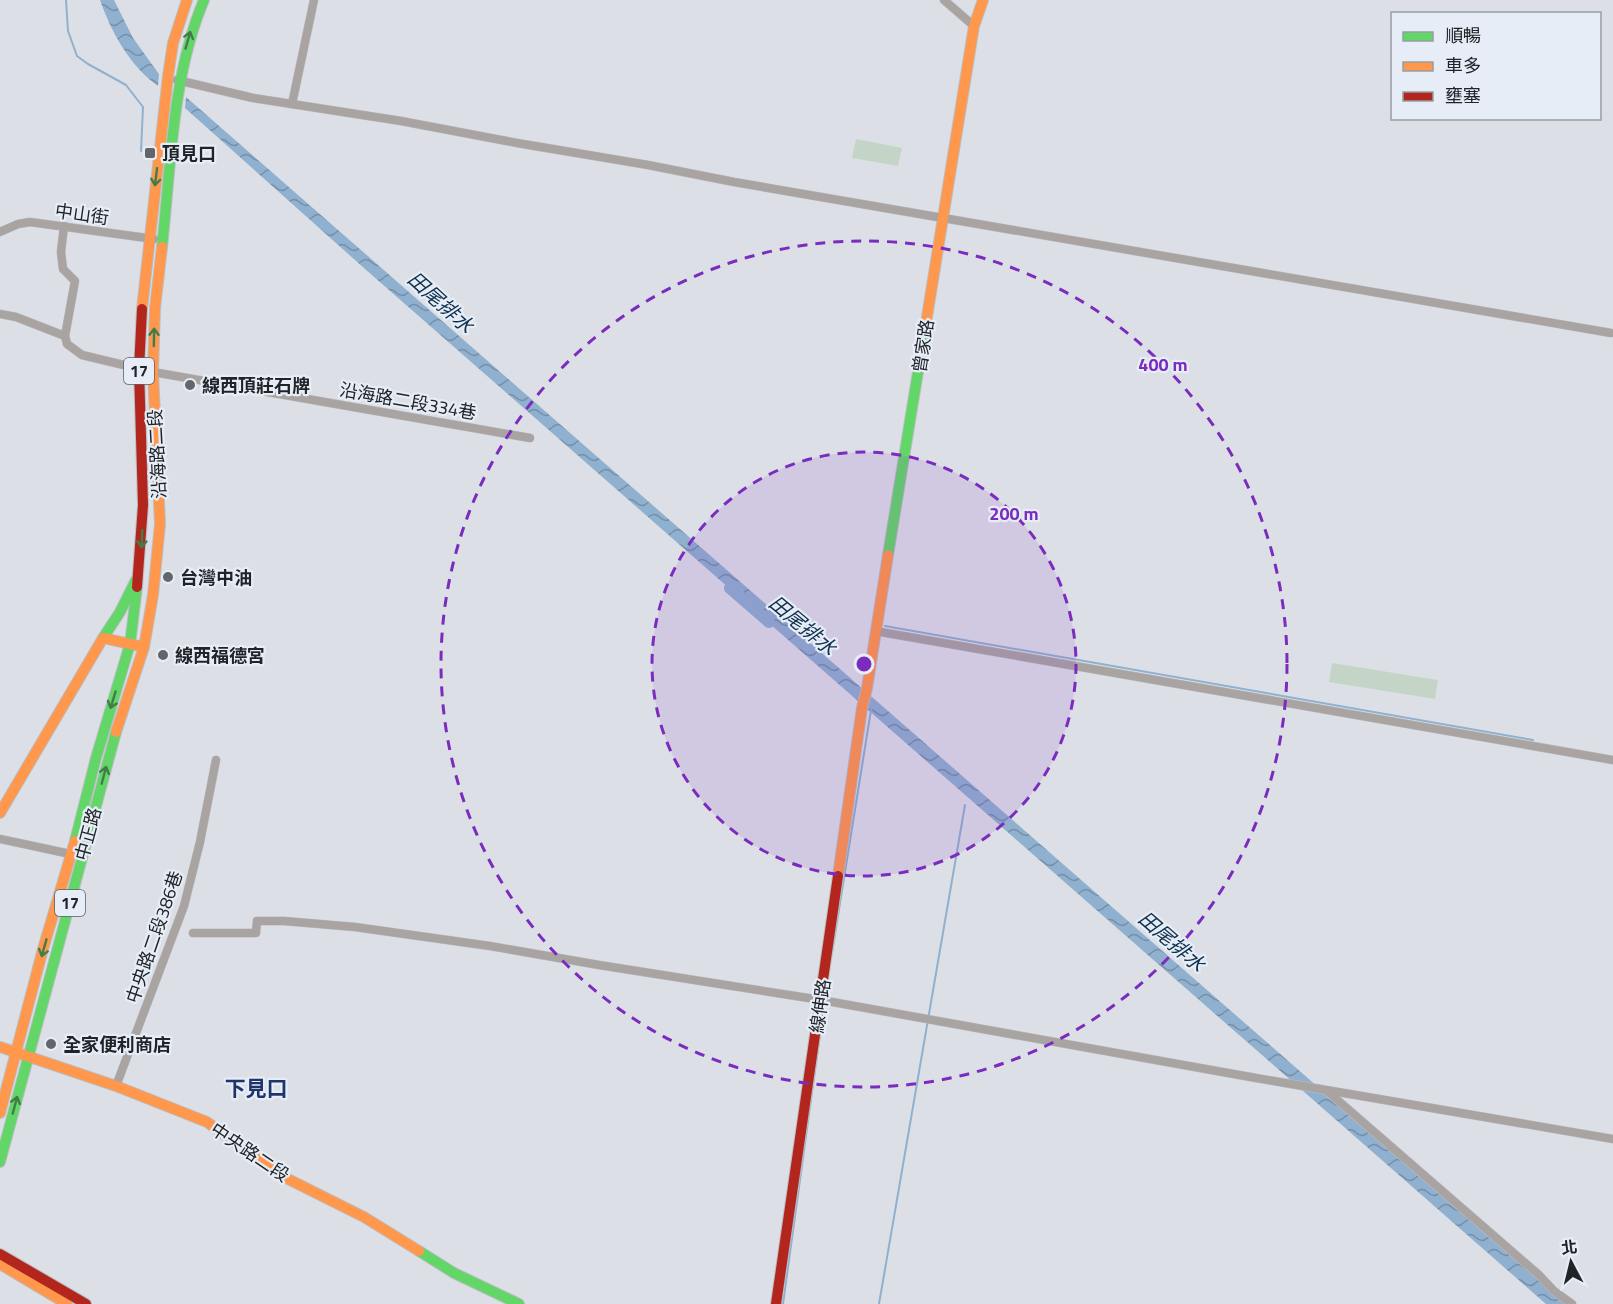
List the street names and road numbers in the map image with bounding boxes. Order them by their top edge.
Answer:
street label: 中山街 [53,197,111,231]
street label: 曾家路 [905,317,941,375]
road number: 17 [124,358,154,384]
street label: 沿海路二段334巷 [338,376,478,426]
street label: 沿海路二段 [141,408,173,500]
street label: 中正路 [68,804,108,864]
street label: 中央路二段386巷 [119,867,189,1007]
road number: 17 [55,890,85,916]
street label: 線伸路 [803,977,837,1035]
street label: 中央路二段 [205,1116,295,1188]

